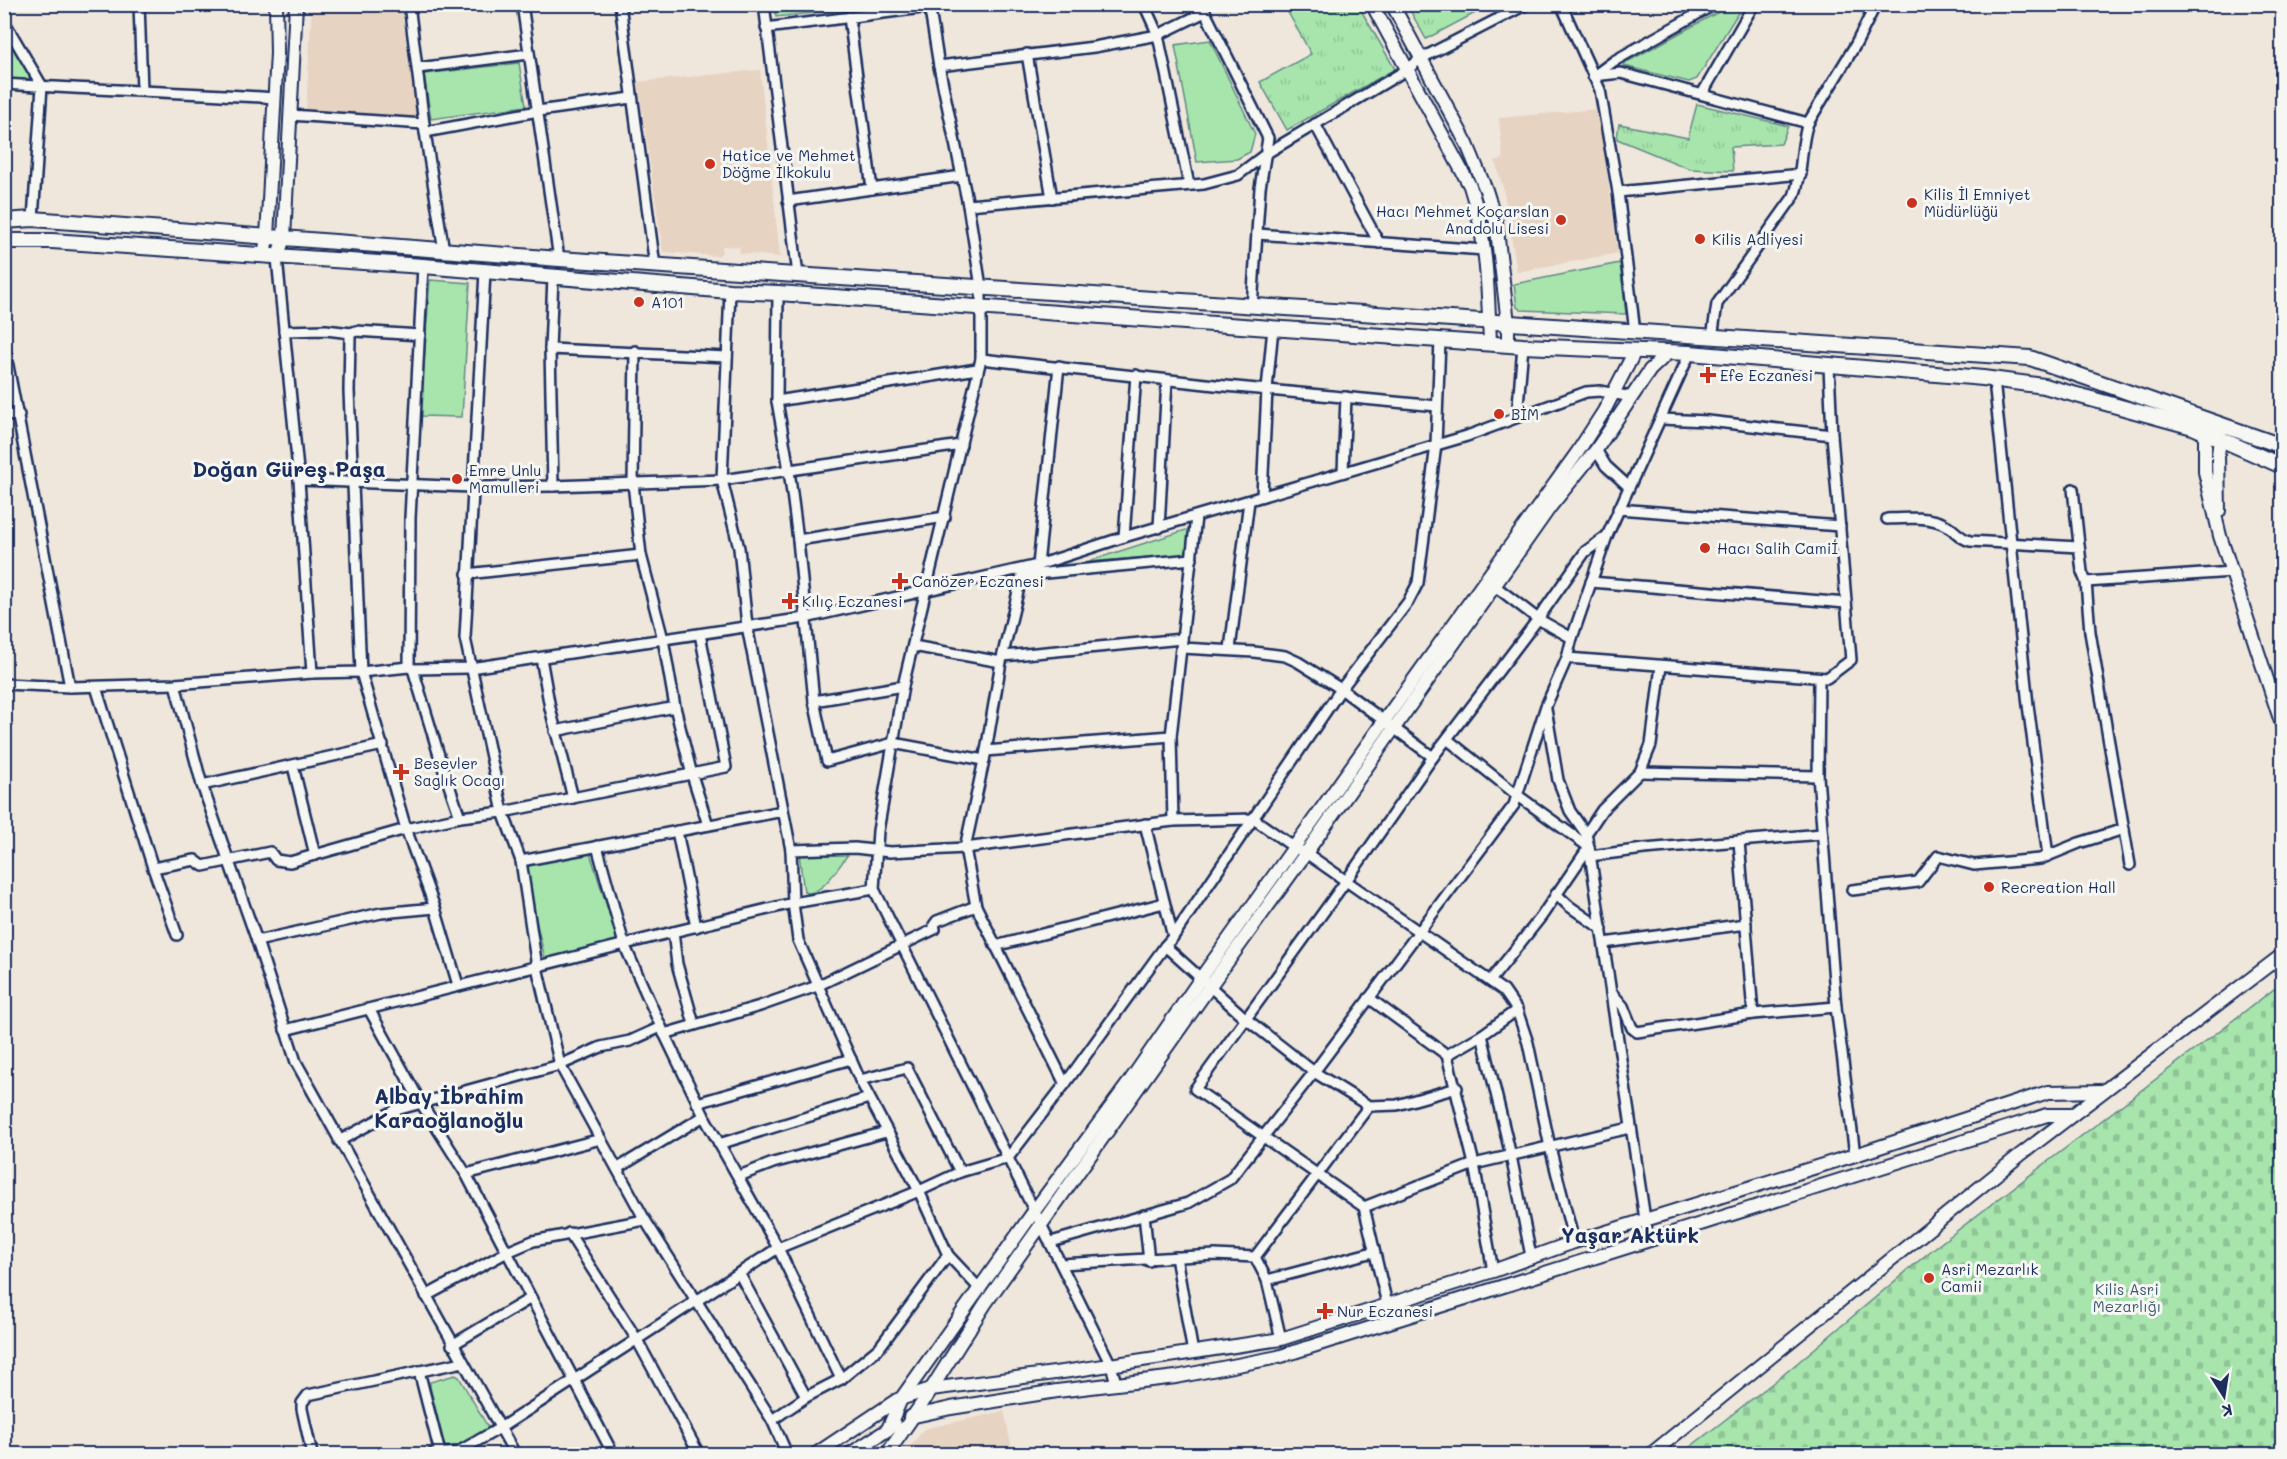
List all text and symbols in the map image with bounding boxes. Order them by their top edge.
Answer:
place label: Hatice ve Mehmet Döğme İlkokulu [722,145,856,182]
marker: Hatice ve Mehmet Döğme İlkokulu [703,157,717,171]
place label: Kilis İl Emniyet Müdürlüğü [1924,184,2030,221]
marker: Kilis İl Emniyet Müdürlüğü [1905,196,1919,210]
place label: Hacı Mehmet Koçarslan Anadolu Lisesi [1376,201,1549,238]
marker: Hacı Mehmet Koçarslan Anadolu Lisesi [1554,213,1568,227]
place label: Kilis Adliyesi [1712,229,1803,249]
marker: Kilis Adliyesi [1693,232,1707,246]
place label: A101 [651,292,684,312]
marker: A101 [632,295,646,309]
place label: Efe Eczanesi [1720,365,1813,385]
marker: Efe Eczanesi [1701,368,1715,382]
place label: BİM [1511,404,1539,424]
marker: BİM [1492,407,1506,421]
district label: Doğan Güreş Paşa [192,455,386,483]
place label: Emre Unlu Mamulleri [469,460,541,497]
marker: Emre Unlu Mamulleri [450,472,464,486]
place label: Hacı Salih Camiİ [1717,538,1838,558]
marker: Hacı Salih Camiİ [1698,541,1712,555]
place label: Canözer Eczanesi [912,571,1044,591]
marker: Canözer Eczanesi [893,574,907,588]
place label: Kılıç Eczanesi [802,591,903,611]
marker: Kılıç Eczanesi [783,594,797,608]
place label: Besevler Saglık Ocagı [414,753,505,790]
marker: Besevler Saglık Ocagı [392,763,410,781]
place label: Recreation Hall [2001,877,2116,897]
marker: Recreation Hall [1982,880,1996,894]
district label: Albay İbrahim Karaoğlanoğlu [374,1082,524,1133]
district label: Yaşar Aktürk [1561,1221,1699,1249]
place label: Asri Mezarlık Camii [1941,1259,2039,1296]
marker: Asri Mezarlık Camii [1922,1271,1936,1285]
park label: Kilis Asri Mezarlığı [2093,1279,2161,1316]
place label: Nur Eczanesi [1337,1301,1433,1321]
marker: Nur Eczanesi [1318,1304,1332,1318]
north arrow [2194,1366,2254,1426]
text: K [2220,1400,2235,1423]

